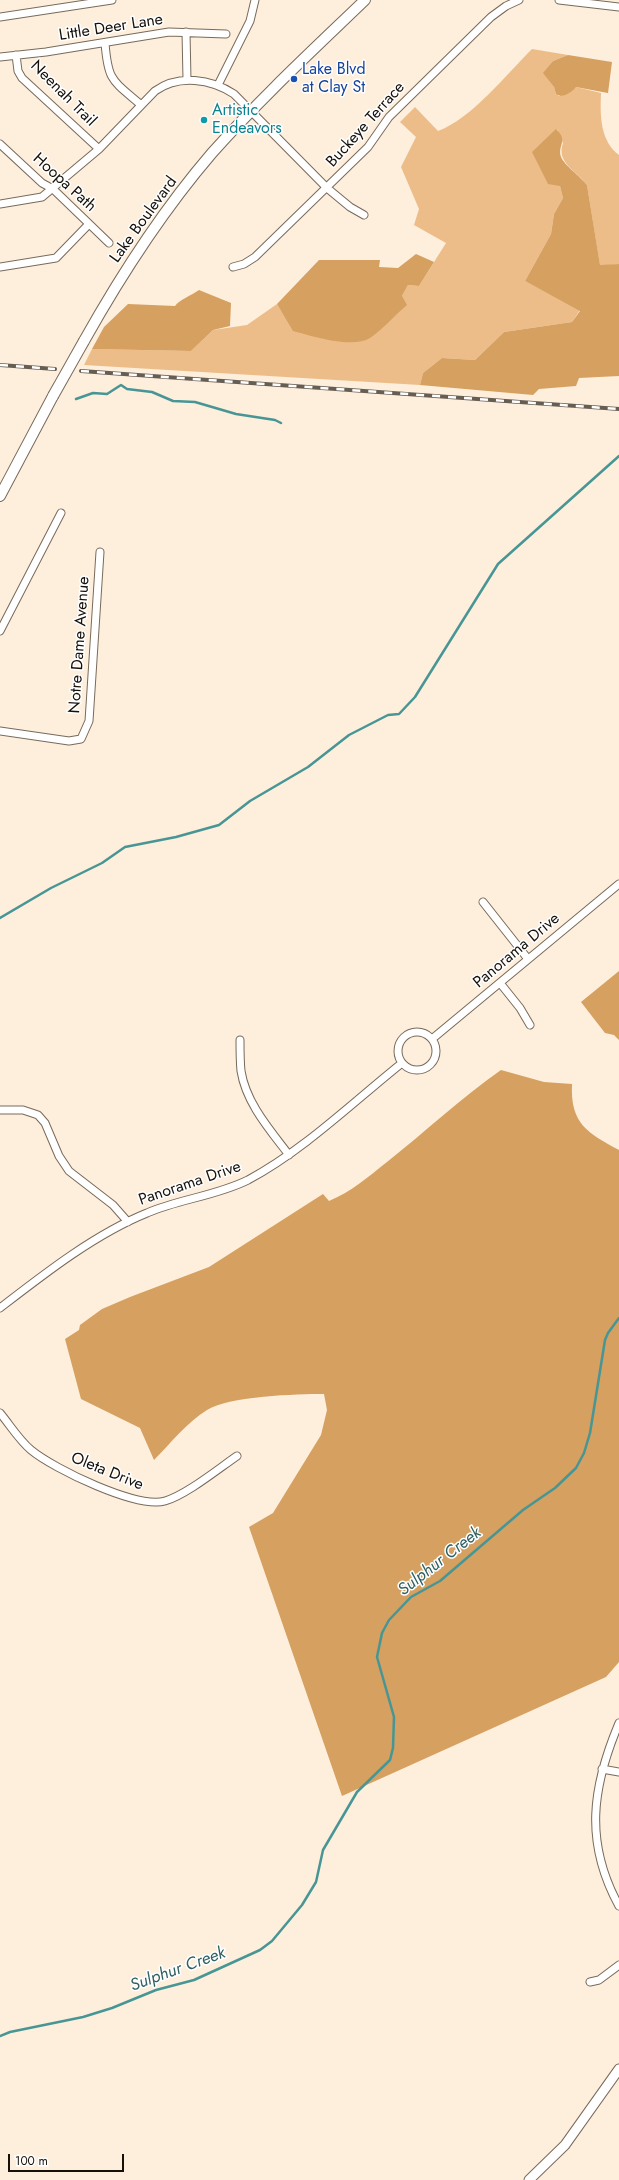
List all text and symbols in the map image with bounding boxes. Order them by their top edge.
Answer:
street label: Little Deer Lane [58,10,164,46]
street label: Neenah Trail [26,57,100,131]
place label: Lake Blvd at Clay St [302,60,366,98]
marker: Lake Blvd at Clay St [289,74,299,84]
street label: Buckeye Terrace [323,78,409,172]
place label: Artistic Endeavors [212,101,282,139]
marker: Artistic Endeavors [199,115,209,125]
street label: Hoopa Path [28,150,100,216]
street label: Lake Boulevard [106,173,182,267]
street label: Notre Dame Avenue [66,576,94,714]
street label: Panorama Drive [470,909,564,993]
street label: Panorama Drive [136,1158,244,1210]
street label: Oleta Drive [68,1449,146,1495]
water label: Sulphur Creek [394,1523,486,1601]
water label: Sulphur Creek [128,1943,228,1997]
scale bar [10,2146,126,2172]
text: 100 m [15,2152,48,2170]

